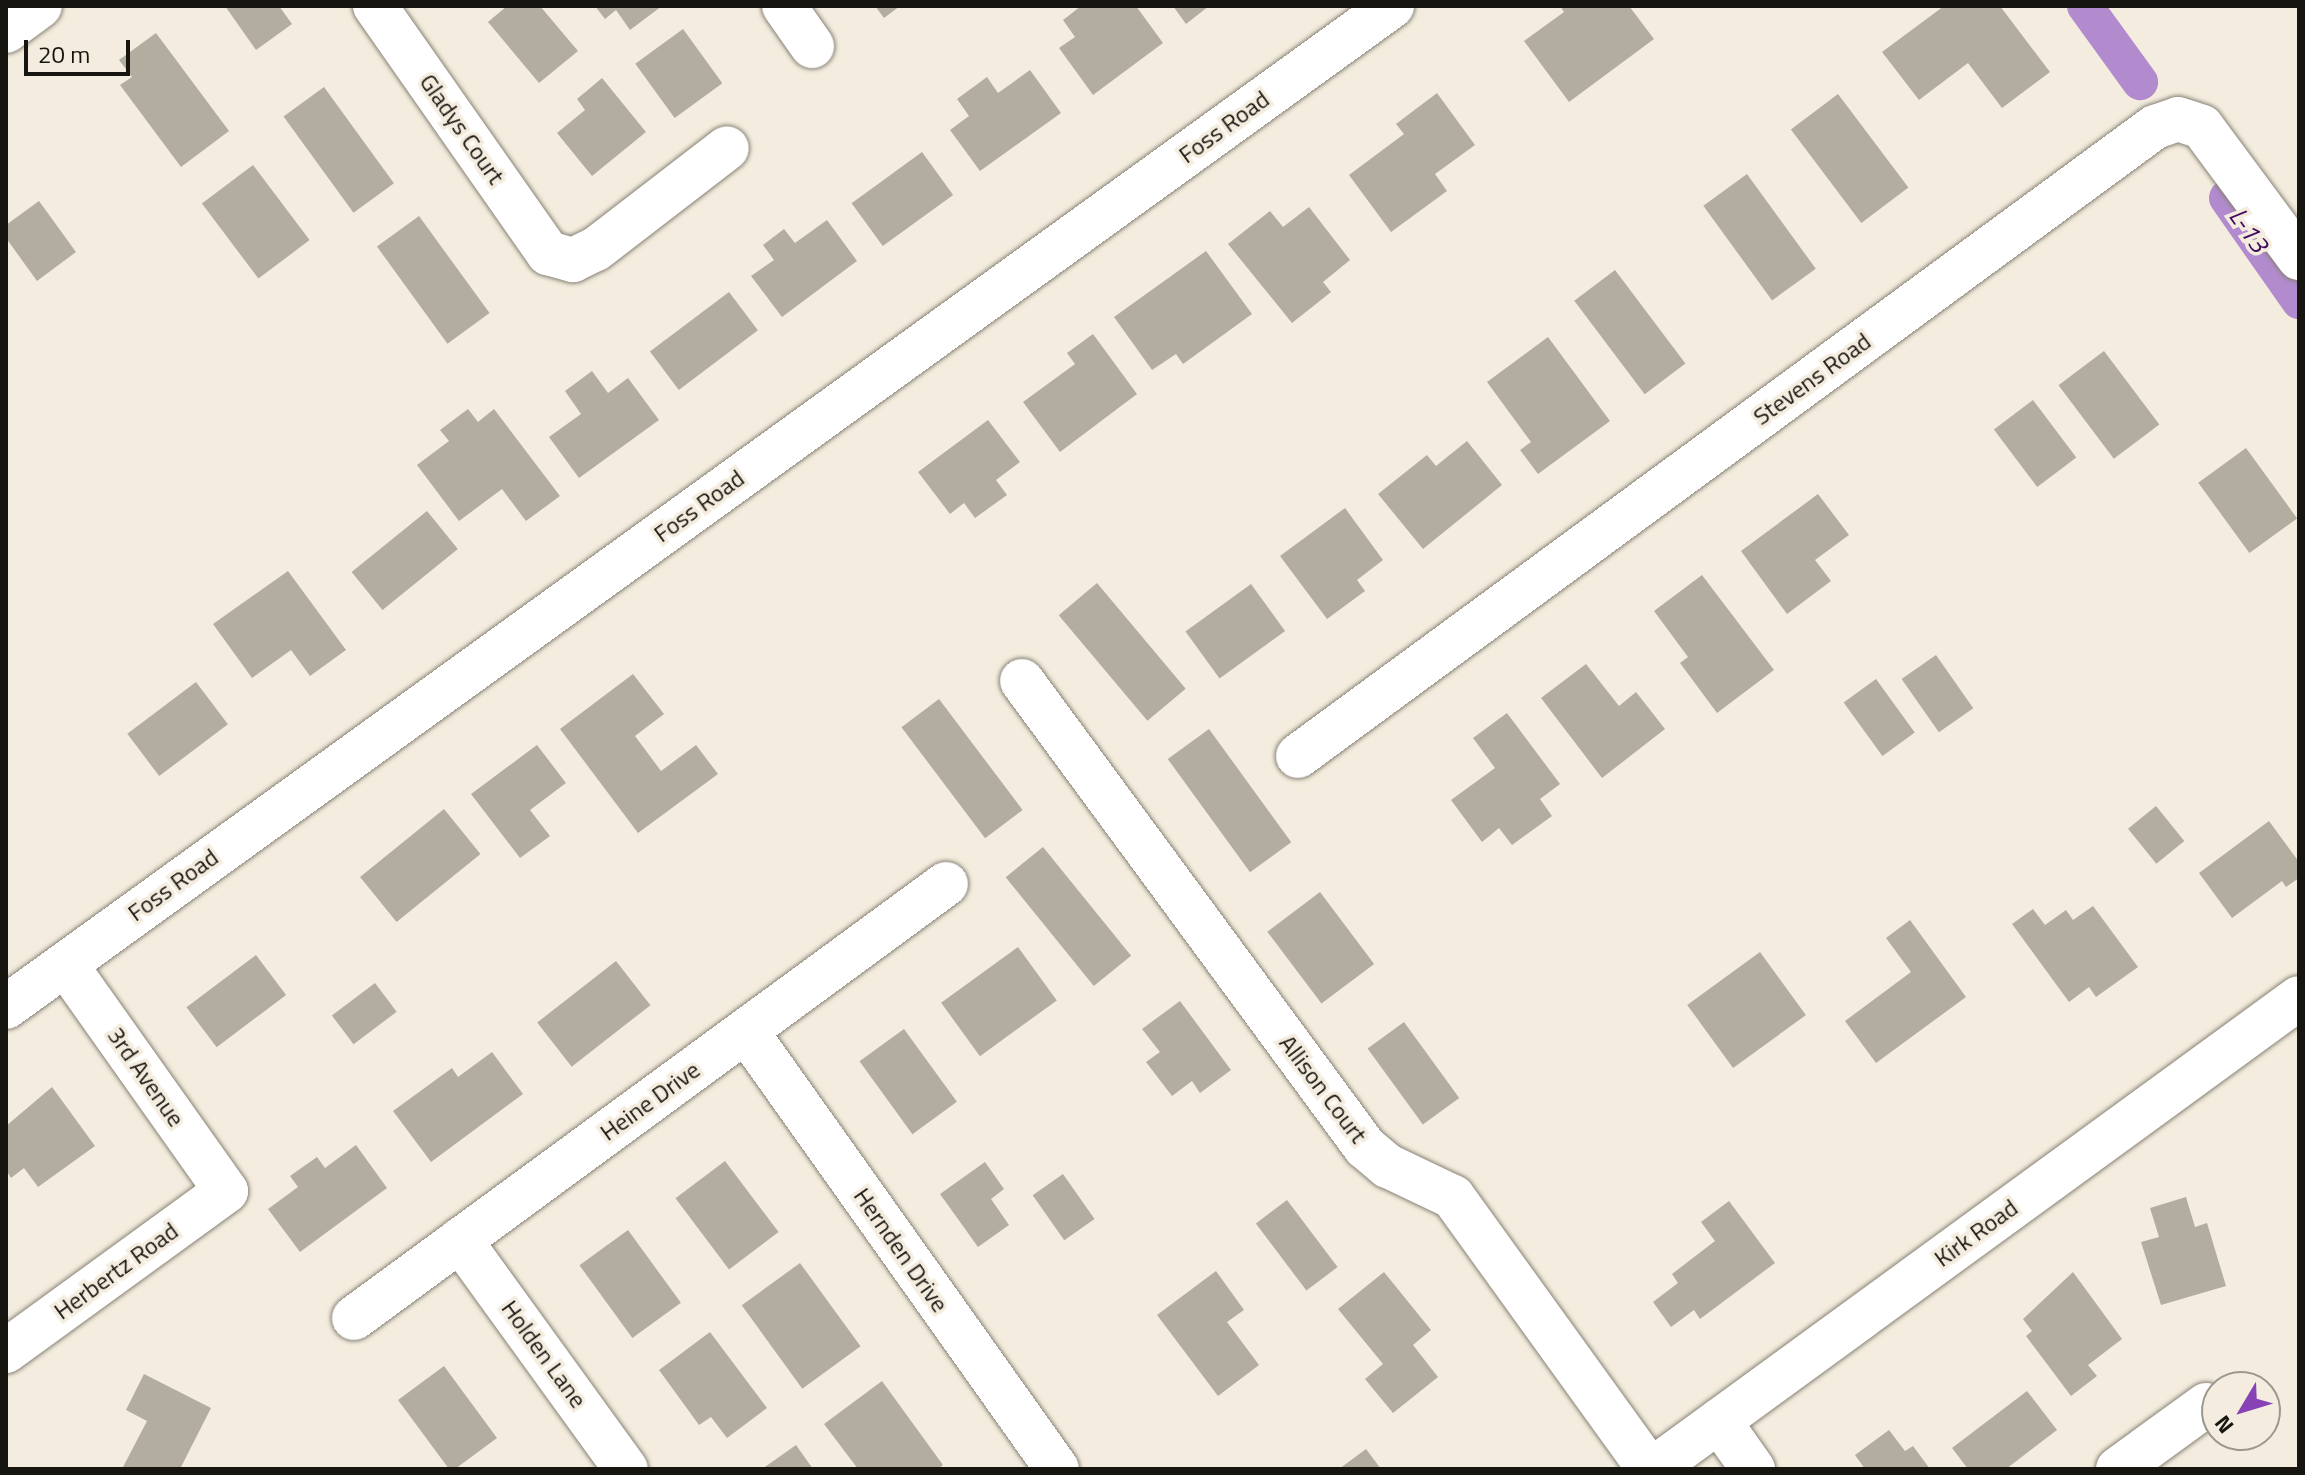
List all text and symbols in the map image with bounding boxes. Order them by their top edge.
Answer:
scale bar [28,24,134,74]
text: 20 m [38,36,90,72]
street label: Gladys Court [414,68,510,190]
street label: Foss Road [1173,85,1275,169]
water label: L-13 [2223,202,2275,258]
street label: Stevens Road [1748,327,1876,431]
street label: Foss Road [648,464,750,548]
street label: Foss Road [122,843,224,927]
street label: 3rd Avenue [101,1022,191,1132]
street label: Allison Court [1273,1029,1373,1149]
street label: Heine Drive [595,1055,705,1147]
street label: Hernden Drive [848,1182,954,1318]
street label: Kirk Road [1929,1193,2023,1273]
street label: Herbertz Road [48,1216,184,1326]
street label: Holden Lane [495,1295,593,1413]
north arrow [2201,1371,2281,1451]
text: N [2206,1408,2242,1441]

